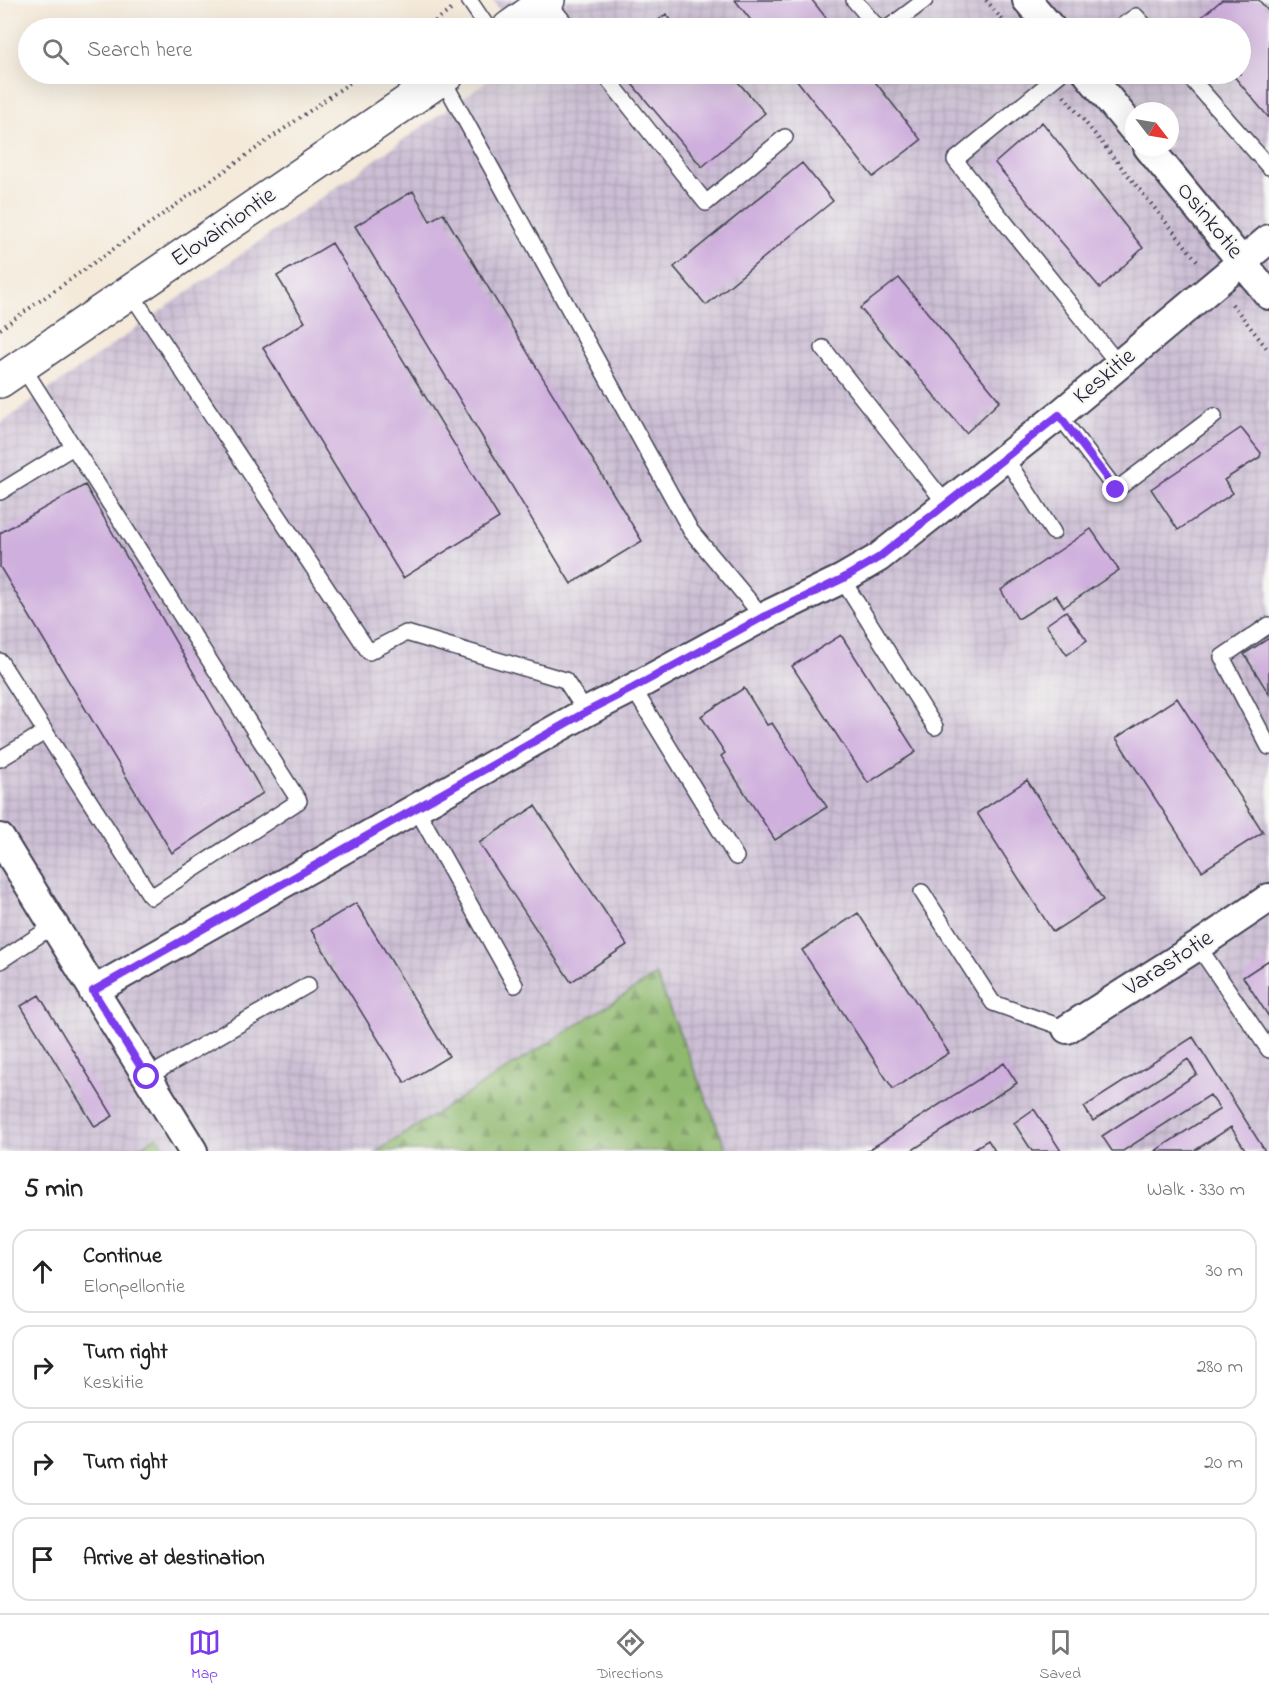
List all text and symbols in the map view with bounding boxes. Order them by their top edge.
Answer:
search box [18,18,1251,84]
icon: search [39,35,72,68]
text: Search here [87,35,192,67]
north arrow [1125,102,1179,156]
street label: Osinkotie [1167,175,1251,267]
street label: Elovainiontie [164,179,284,277]
street label: Keskitie [1066,340,1144,414]
route end [1102,476,1128,502]
street label: Varastotie [1116,922,1221,1007]
route start [133,1063,159,1089]
text: 5 min [24,1171,83,1209]
text: Walk · 330 m [1147,1176,1245,1205]
text: Continue [83,1241,162,1273]
icon: ahead [26,1255,59,1288]
text: 30 m [1206,1257,1243,1286]
text: Elonpellontie [83,1273,185,1302]
text: Turn right [83,1337,168,1369]
icon: right [26,1351,59,1384]
text: 280 m [1196,1353,1243,1382]
text: Keskitie [83,1369,143,1398]
icon: right [26,1447,59,1480]
text: Turn right [83,1447,168,1479]
text: 20 m [1204,1449,1243,1478]
icon: arrive [26,1543,59,1576]
text: Arrive at destination [83,1543,265,1575]
tab: Map [188,1626,221,1686]
tab: Directions [597,1626,663,1686]
tab: Saved [1039,1626,1081,1686]

